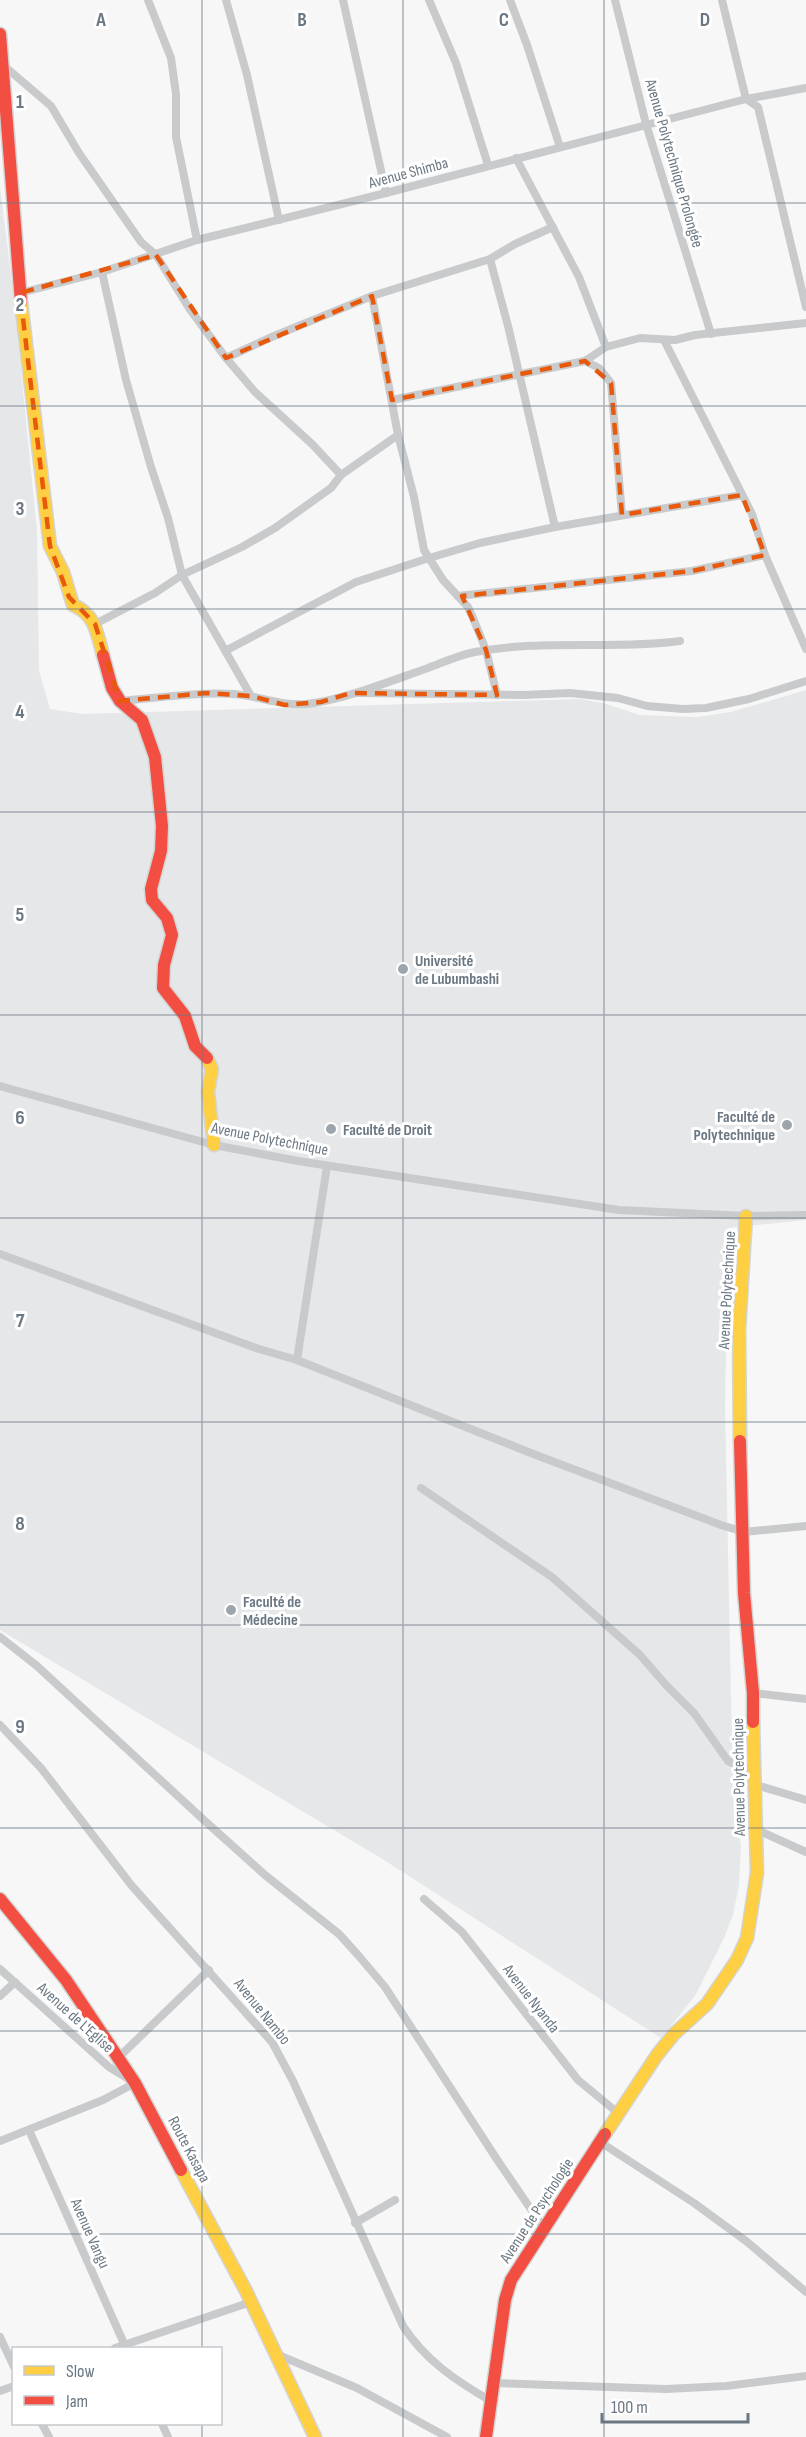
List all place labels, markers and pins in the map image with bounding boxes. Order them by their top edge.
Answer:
place label: Université de Lubumbashi [415,952,499,989]
marker: Université de Lubumbashi [396,962,410,976]
place label: Faculté de Polytechnique [694,1108,775,1145]
marker: Faculté de Polytechnique [780,1118,794,1132]
place label: Faculté de Droit [343,1121,432,1140]
marker: Faculté de Droit [324,1122,338,1136]
place label: Faculté de Médecine [243,1593,301,1630]
marker: Faculté de Médecine [224,1603,238,1617]

